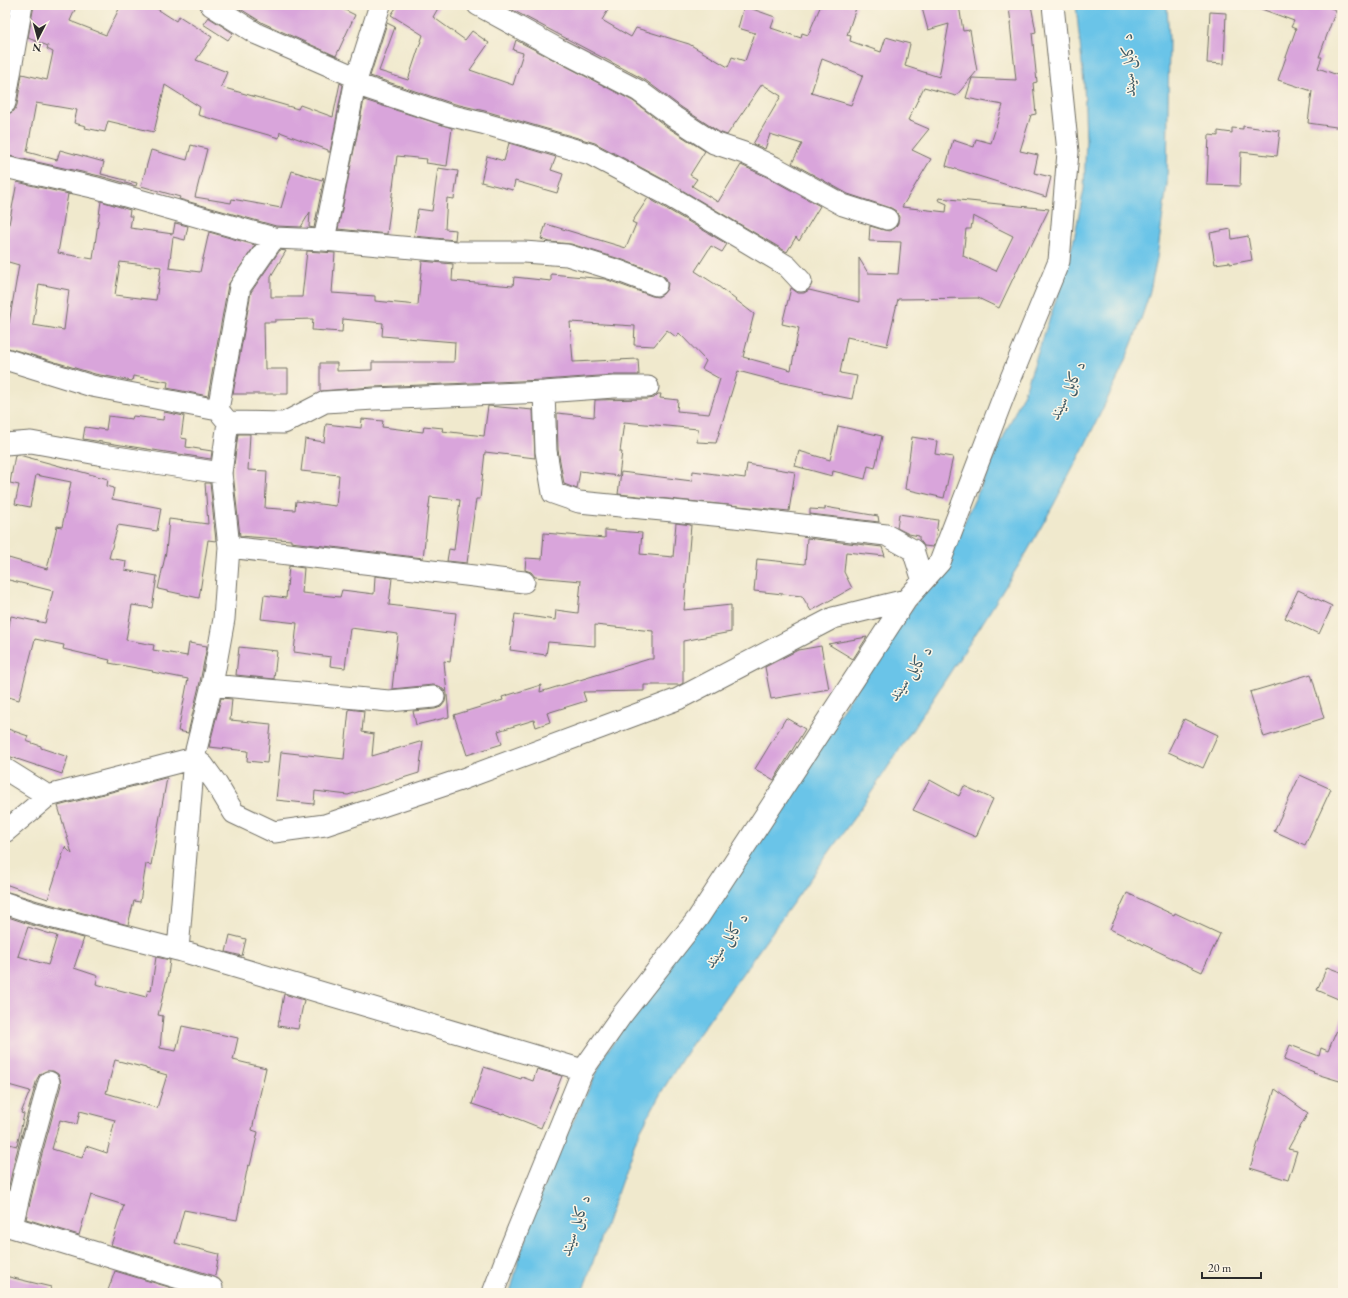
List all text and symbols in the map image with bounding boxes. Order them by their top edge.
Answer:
north arrow [18,18,58,58]
water label: د کابل سيند [1116,33,1141,97]
text: N [32,41,42,55]
water label: د کابل سيند [1044,357,1091,424]
water label: د کابل سيند [883,641,938,706]
water label: د کابل سيند [699,908,754,973]
water label: د کابل سيند [555,1191,596,1259]
scale bar [1202,1254,1261,1280]
text: 20 m [1208,1260,1232,1276]

